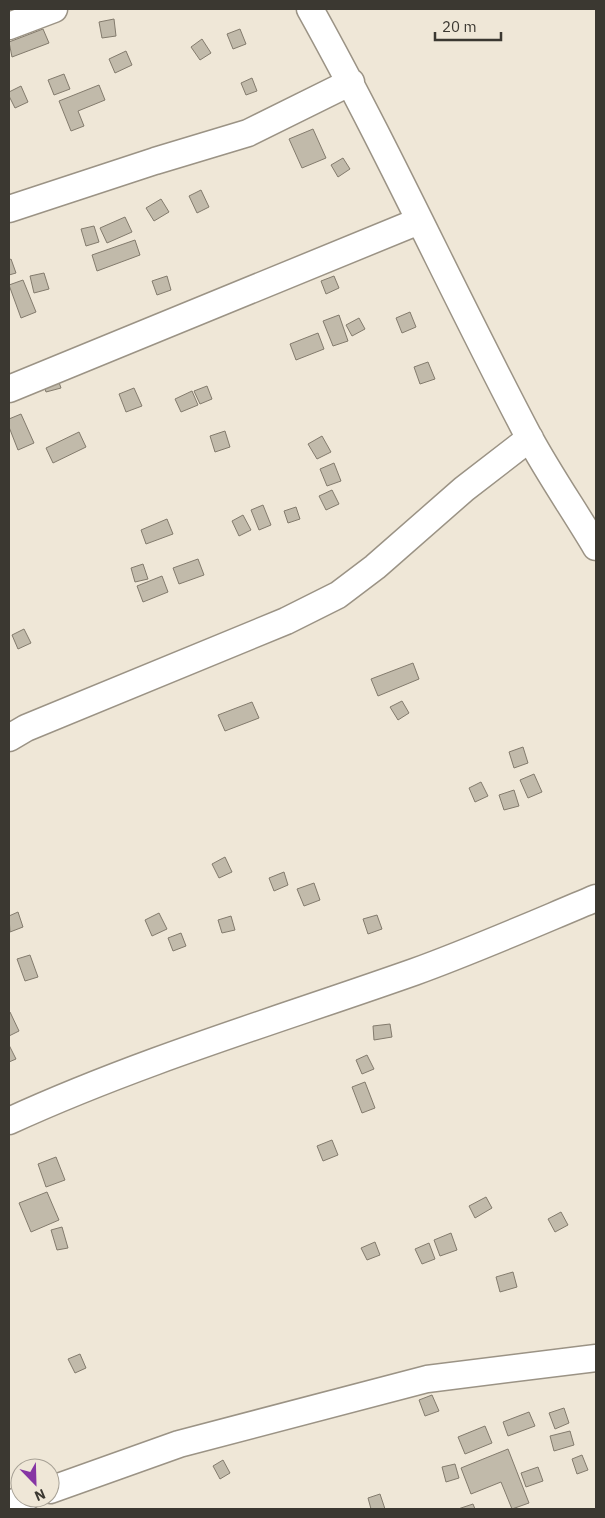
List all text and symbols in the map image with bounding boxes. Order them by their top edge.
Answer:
scale bar [435,10,501,42]
text: 20 m [442,17,477,36]
north arrow [10,1458,60,1508]
text: N [32,1485,48,1505]

